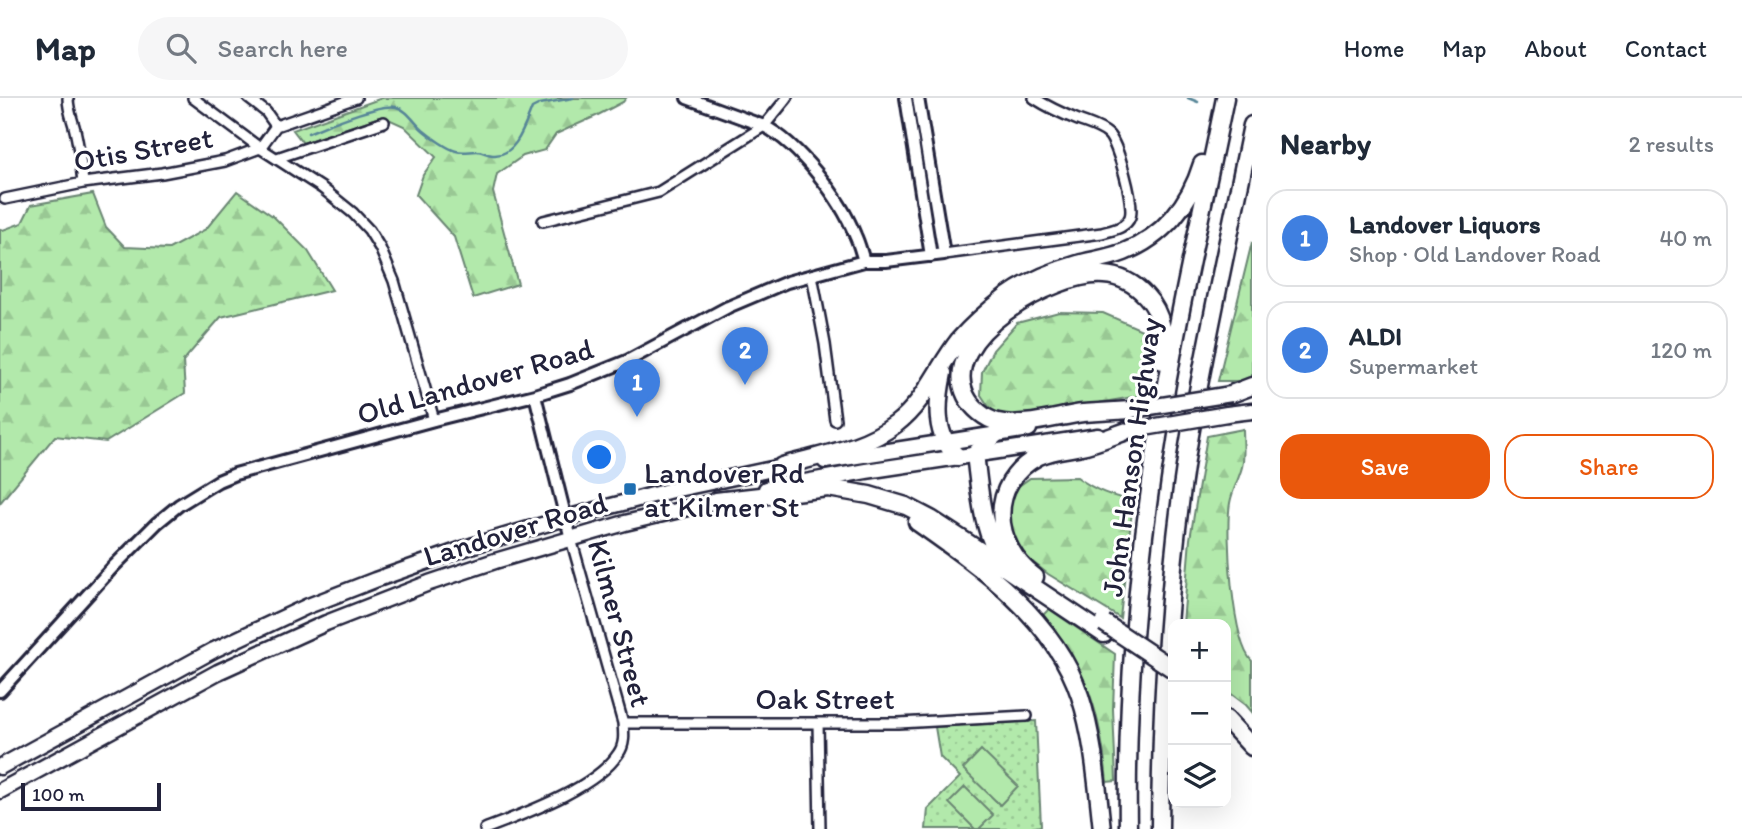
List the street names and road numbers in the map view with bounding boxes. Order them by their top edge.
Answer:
street label: Otis Street [70,119,216,179]
street label: John Hanson Highway [1093,315,1169,599]
street label: Old Landover Road [352,329,598,432]
street label: Landover Road [419,484,611,574]
street label: Kilmer Street [580,535,660,711]
street label: Oak Street [755,680,895,717]

